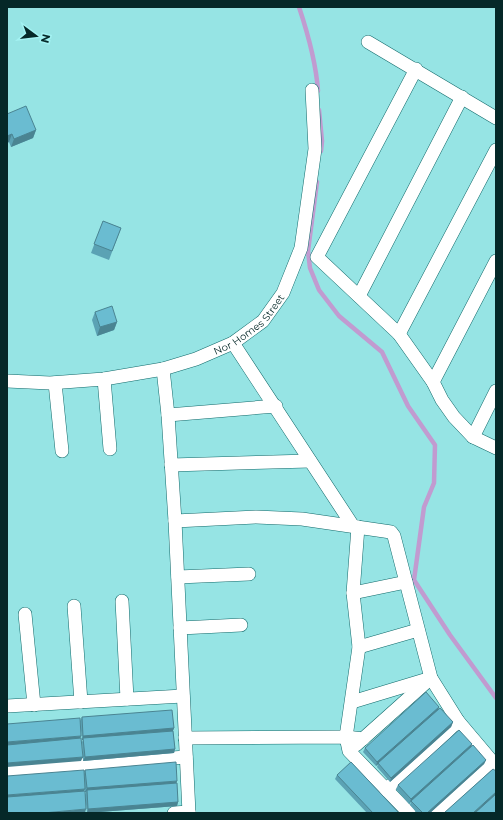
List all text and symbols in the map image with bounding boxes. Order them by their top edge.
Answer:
north arrow [16,16,56,56]
text: N [38,32,54,45]
street label: Nor Homes Street [212,292,287,358]

